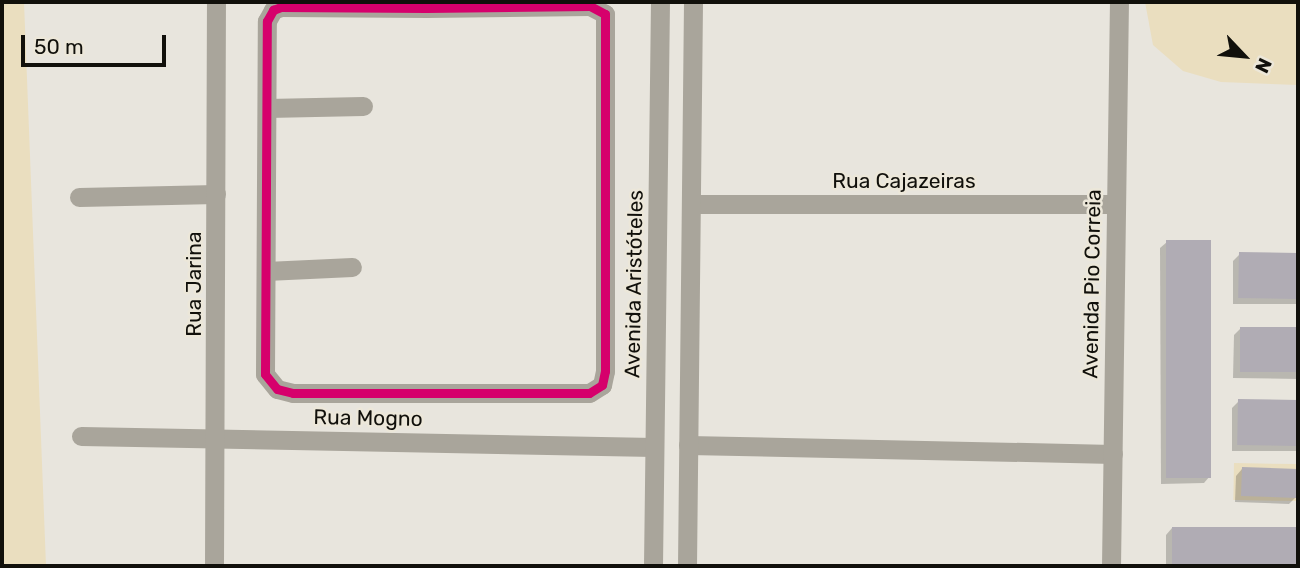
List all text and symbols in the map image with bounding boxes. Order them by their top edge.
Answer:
scale bar [24,21,170,65]
north arrow [1209,21,1279,91]
text: 50 m [34,34,84,59]
text: N [1250,54,1277,77]
street label: Rua Cajazeiras [832,168,976,194]
street label: Avenida Aristóteles [620,189,648,379]
street label: Avenida Pio Correia [1078,189,1106,379]
street label: Rua Jarina [181,231,207,337]
street label: Rua Mogno [313,404,423,432]

